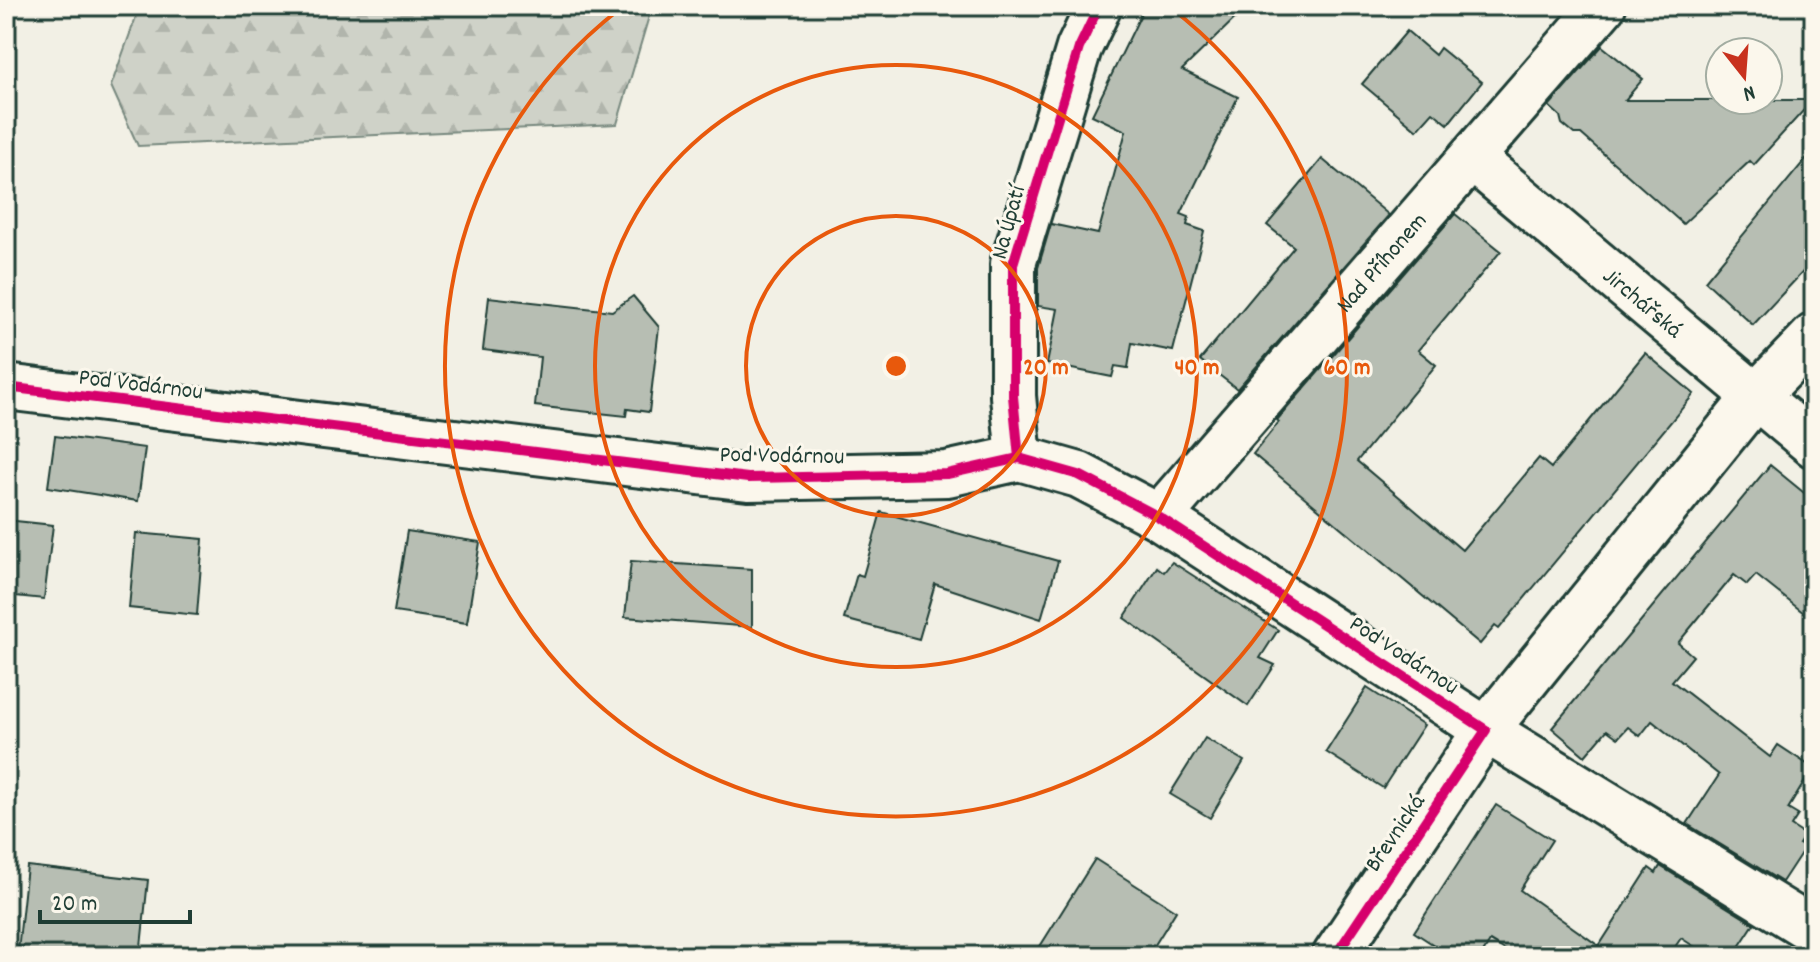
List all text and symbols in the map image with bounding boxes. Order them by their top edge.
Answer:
north arrow [1704,36,1784,116]
text: N [1739,75,1759,108]
street label: Na Úpatí [984,181,1036,263]
street label: Nad Příhonem [1329,206,1436,322]
street label: Jirchářská [1594,261,1689,348]
centre of rings [882,352,910,380]
text: 20 m [1023,352,1069,386]
text: 40 m [1174,352,1220,386]
text: 60 m [1324,352,1370,386]
street label: Pod Vodárnou [77,361,205,410]
street label: Pod Vodárnou [719,439,845,475]
street label: Pod Vodárnou [1342,608,1465,705]
street label: Břevnická [1358,788,1435,880]
scale bar [40,874,190,924]
text: 20 m [52,888,98,922]

